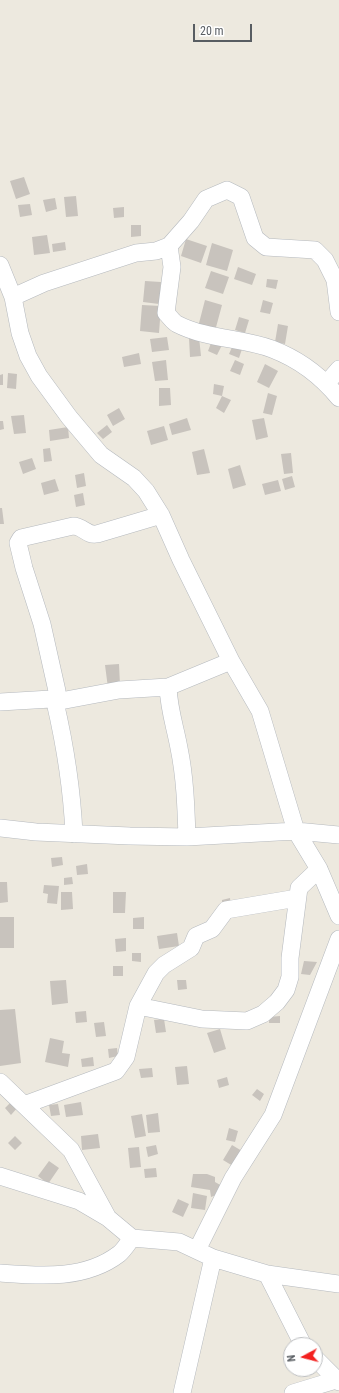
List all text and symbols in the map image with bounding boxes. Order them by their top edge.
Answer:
scale bar [195,16,254,42]
text: 20 m [200,24,224,38]
north arrow [283,1337,323,1377]
text: N [285,1354,298,1363]

